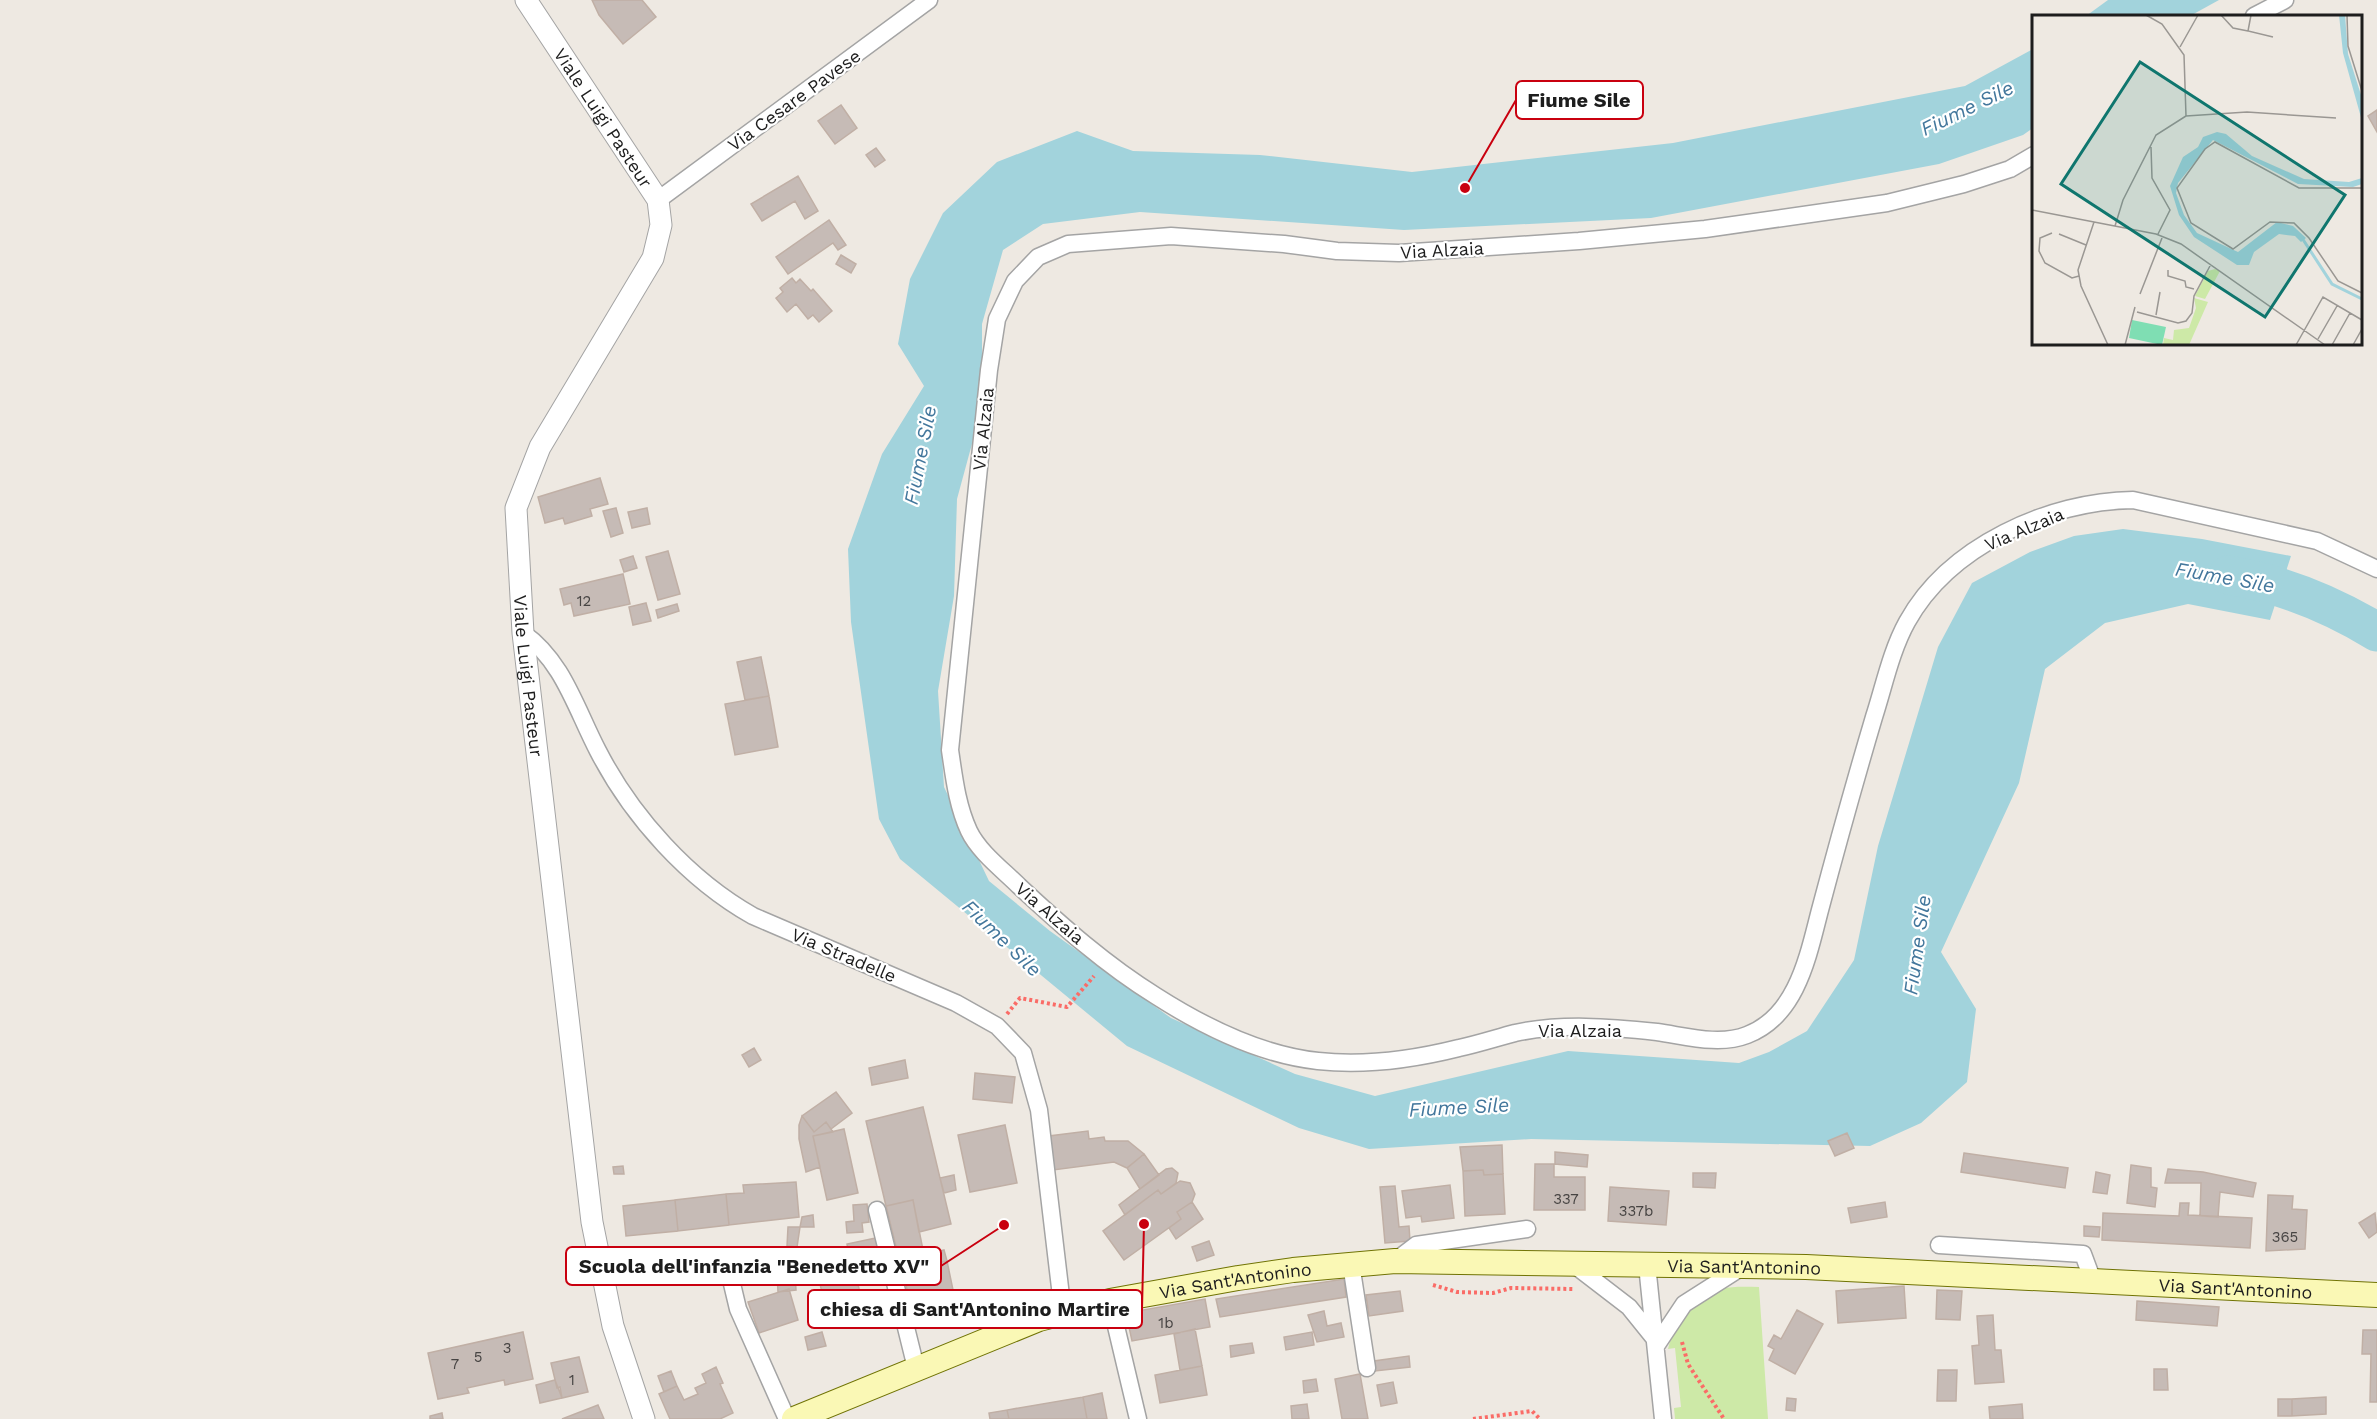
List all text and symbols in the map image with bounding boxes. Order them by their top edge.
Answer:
inset map [2032,15,2362,345]
street label: Viale Luigi Pasteur [550,44,657,191]
street label: Via Cesare Pavese [724,45,864,155]
water label: Fiume Sile [1916,75,2018,141]
callout: Fiume Sile [1516,81,1643,119]
text: Fiume Sile [1527,88,1631,112]
street label: Via Alzaia [1400,237,1484,263]
street label: Via Alzaia [968,386,998,472]
water label: Fiume Sile [899,403,941,507]
street label: Via Alzaia [1981,503,2067,555]
water label: Fiume Sile [2173,556,2277,598]
house number: 12 [577,592,591,610]
street label: Viale Luigi Pasteur [510,594,548,758]
street label: Via Alzaia [1011,878,1089,948]
water label: Fiume Sile [1898,893,1936,997]
water label: Fiume Sile [957,894,1047,982]
street label: Via Stradelle [788,923,900,987]
street label: Via Alzaia [1538,1020,1622,1041]
water label: Fiume Sile [1408,1092,1510,1122]
house number: 337 [1553,1190,1579,1208]
house number: 337b [1619,1202,1653,1220]
house number: 365 [2272,1228,2298,1246]
callout: Scuola dell'infanzia "Benedetto XV" [566,1247,941,1285]
text: Scuola dell'infanzia "Benedetto XV" [579,1254,929,1278]
street label: Via Sant'Antonino [1667,1254,1822,1278]
street label: Via Sant'Antonino [1157,1258,1312,1302]
street label: Via Sant'Antonino [2158,1274,2313,1302]
callout: chiesa di Sant'Antonino Martire [808,1290,1142,1328]
text: chiesa di Sant'Antonino Martire [820,1297,1130,1321]
house number: 1b [1158,1314,1174,1332]
house number: 3 [503,1339,511,1357]
house number: 5 [474,1348,482,1366]
house number: 7 [451,1355,459,1373]
house number: 1 [569,1371,575,1389]

